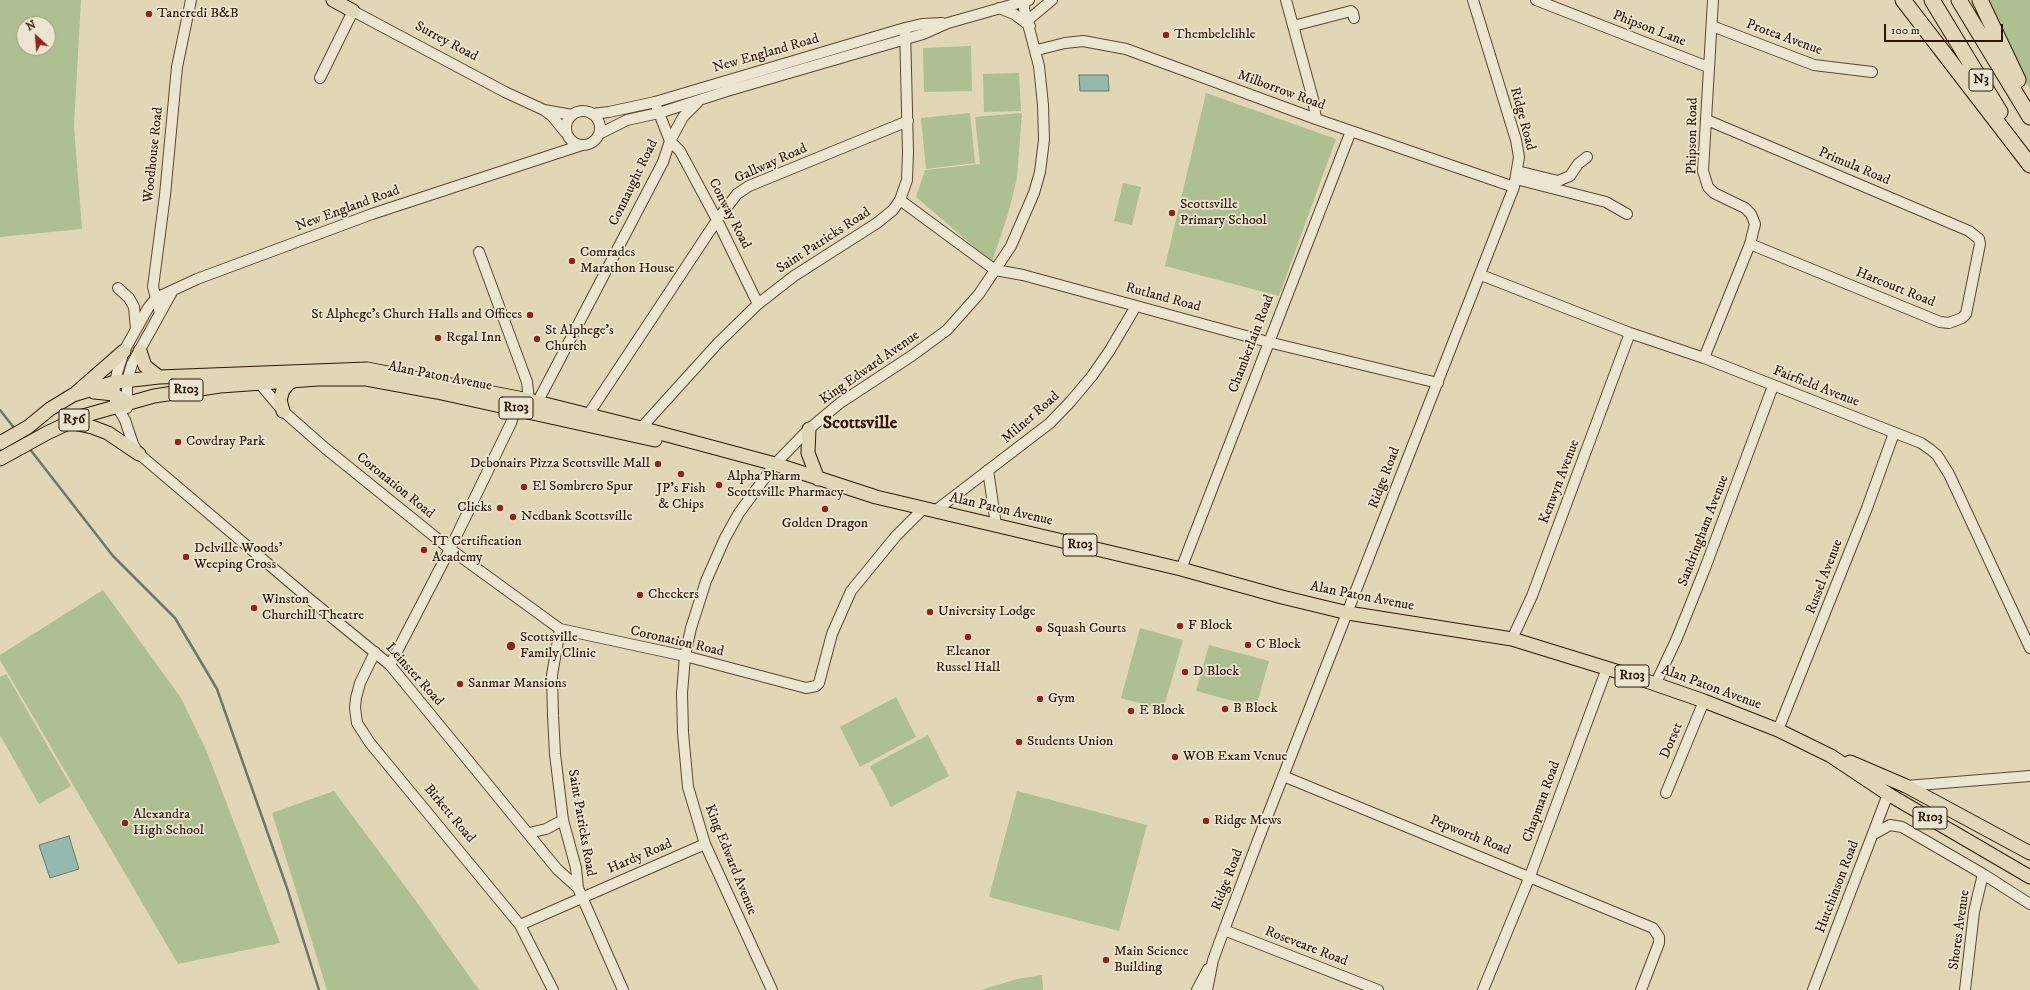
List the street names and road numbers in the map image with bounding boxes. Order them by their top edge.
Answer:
street label: Phipson Lane [1610,7,1688,51]
street label: Protea Avenue [1744,16,1824,60]
street label: Surrey Road [412,18,480,66]
street label: New England Road [711,31,821,77]
street label: Milborrow Road [1235,67,1327,115]
road number: N3 [1969,69,1993,91]
street label: Ridge Road [1506,86,1538,152]
street label: Phipson Road [1684,97,1702,175]
street label: Woodhouse Road [141,106,167,204]
street label: Connaught Road [606,137,662,229]
street label: Gallway Road [732,141,810,187]
street label: Primula Road [1816,144,1892,190]
street label: Conway Road [704,176,754,252]
street label: New England Road [294,182,402,236]
street label: Saint Patricks Road [774,204,874,278]
street label: Harcourt Road [1853,264,1937,312]
street label: Rutland Road [1124,280,1202,316]
street label: Chamberlain Road [1226,293,1278,395]
street label: King Edward Avenue [817,327,923,409]
street label: Alan Paton Avenue [387,359,493,395]
street label: Fairfield Avenue [1770,363,1862,411]
road number: R103 [169,379,203,401]
street label: Milner Road [999,388,1063,448]
road number: R103 [499,397,533,419]
road number: R56 [59,409,89,431]
street label: Kenwyn Avenue [1536,437,1584,527]
street label: Ridge Road [1366,445,1404,511]
street label: Coronation Road [353,449,437,523]
street label: Sandringham Avenue [1675,473,1733,589]
street label: Alan Paton Avenue [948,490,1054,530]
road number: R103 [1063,534,1097,556]
street label: Russel Avenue [1803,537,1847,617]
street label: Alan Paton Avenue [1309,579,1415,615]
street label: Coronation Road [629,623,725,661]
street label: Leinster Road [381,640,447,710]
street label: Alan Paton Avenue [1659,662,1763,714]
road number: R103 [1615,665,1649,687]
street label: Dorset [1657,721,1687,761]
street label: Chapman Road [1520,759,1564,845]
street label: Saint Patricks Road [563,768,599,878]
street label: Birkett Road [420,781,478,847]
street label: King Edward Avenue [700,802,760,918]
road number: R103 [1913,807,1947,829]
street label: Pepworth Road [1427,812,1513,860]
street label: Hardy Road [605,836,675,878]
street label: Hutchinson Road [1813,838,1863,936]
street label: Ridge Road [1209,847,1247,913]
street label: Shores Avenue [1946,889,1974,971]
street label: Roseveare Road [1262,923,1350,971]

